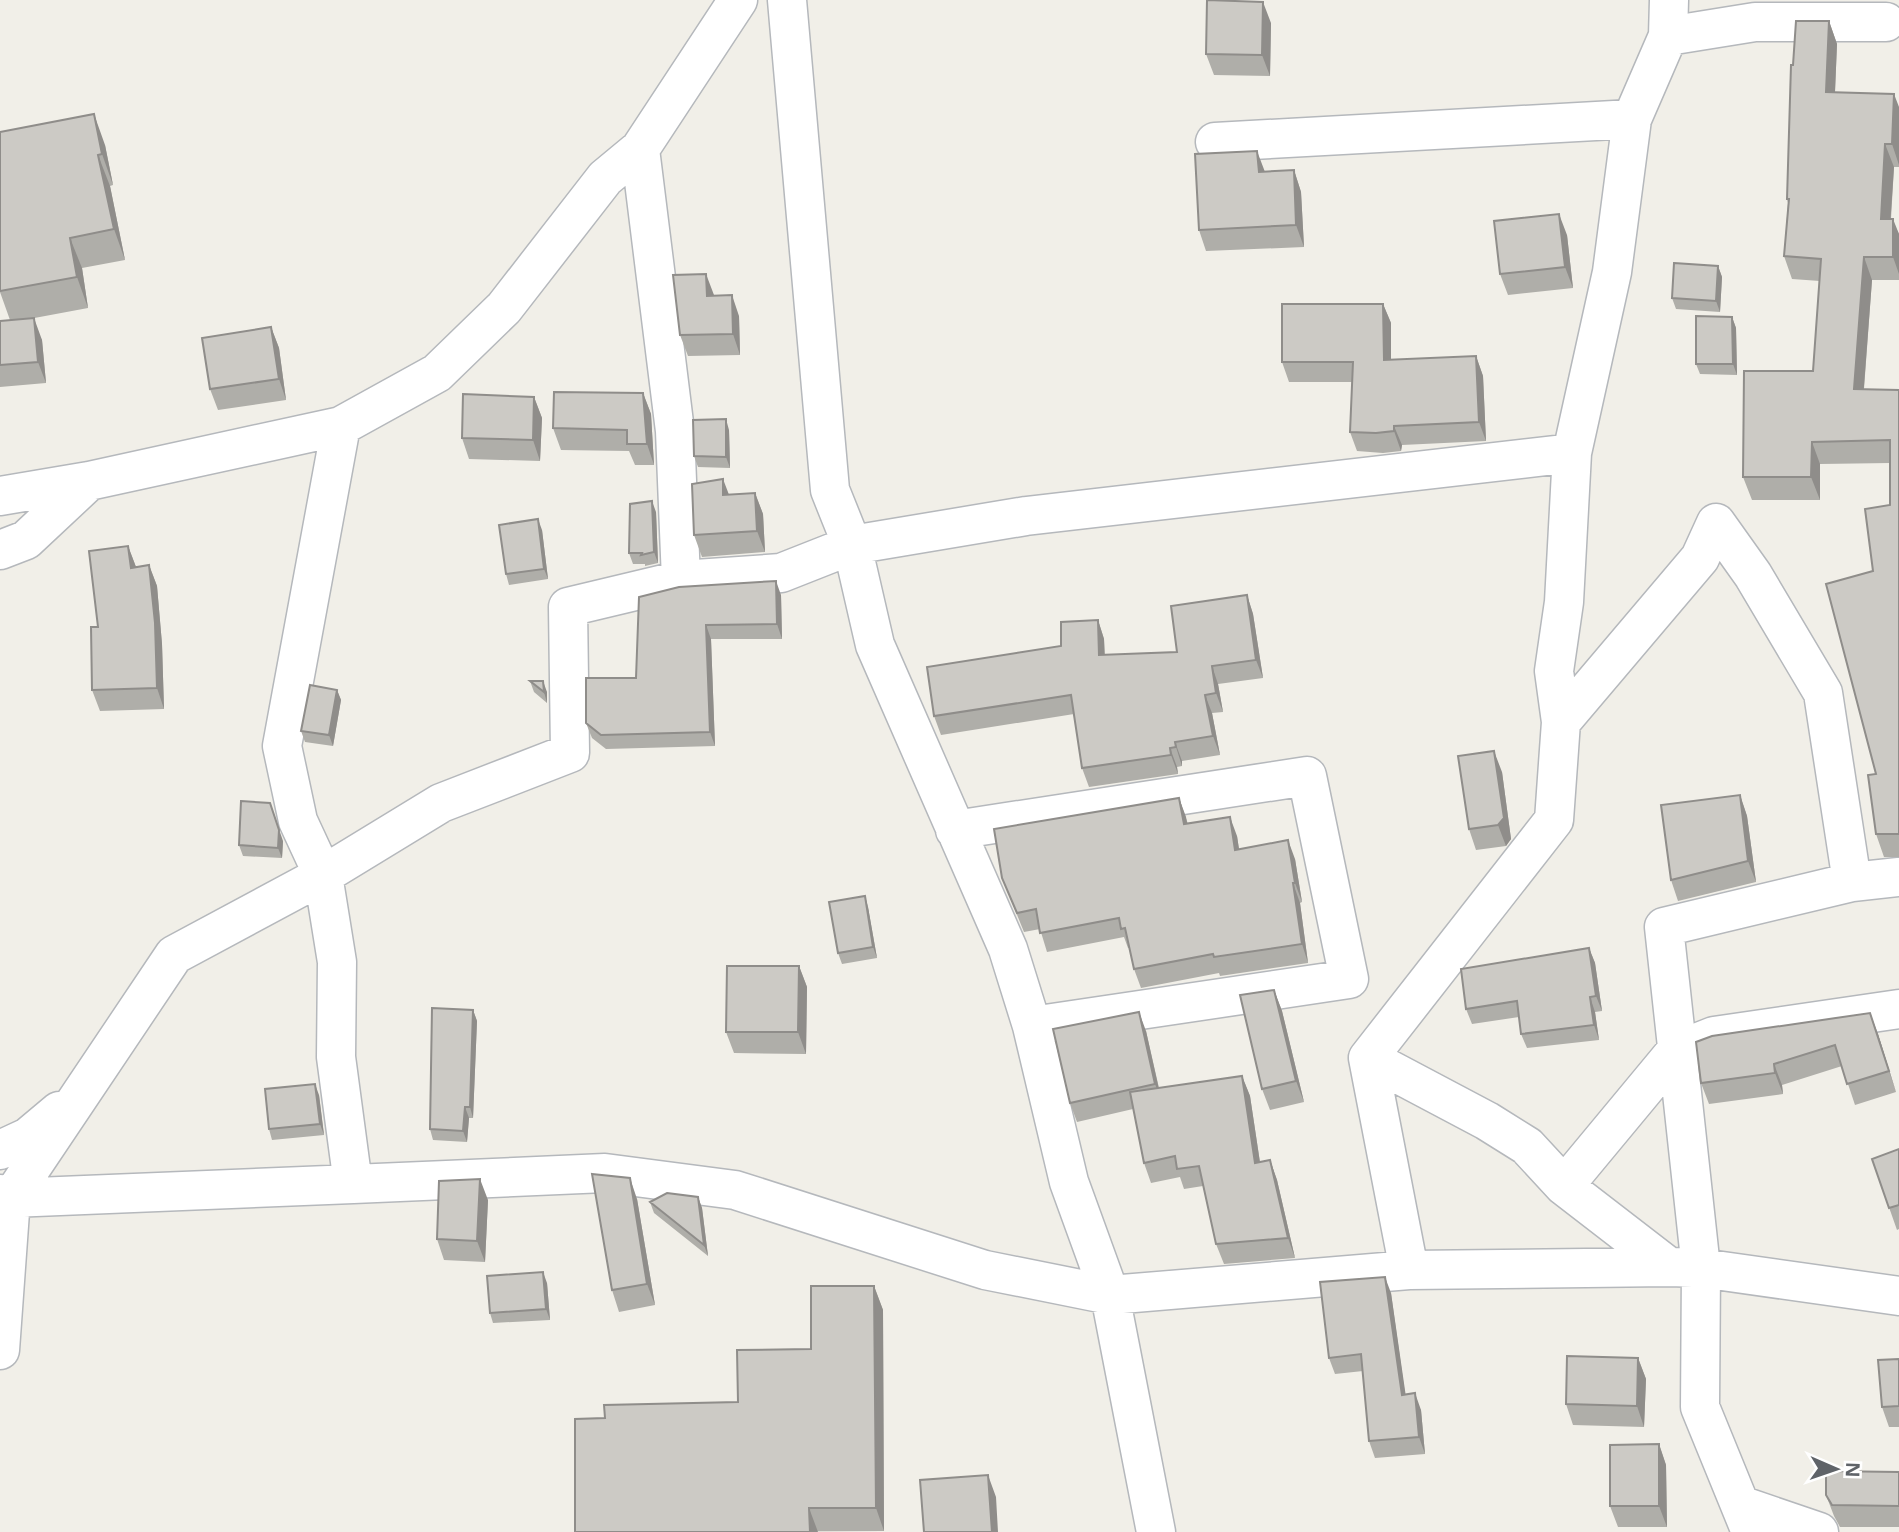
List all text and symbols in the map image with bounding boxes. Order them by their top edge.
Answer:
north arrow [1801,1434,1871,1504]
text: N [1840,1461,1866,1478]

